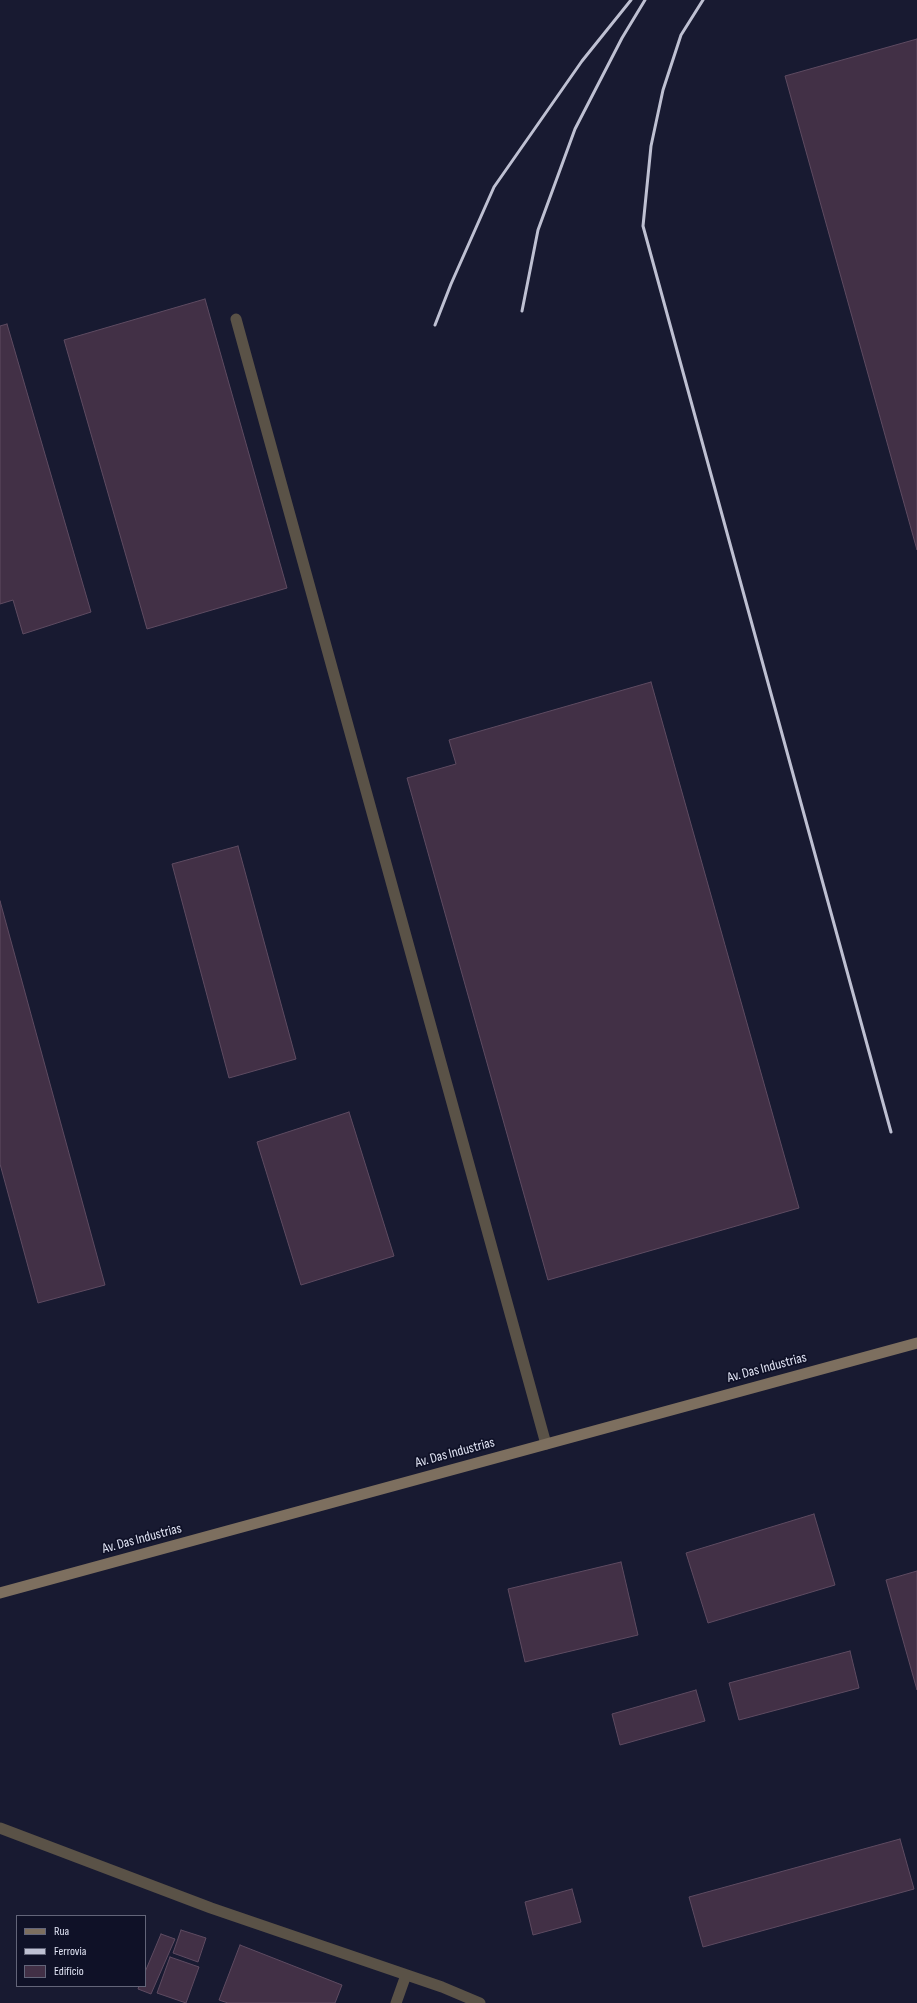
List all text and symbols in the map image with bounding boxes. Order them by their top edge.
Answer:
street label: Av. Das Industrias [725,1349,809,1387]
street label: Av. Das Industrias [413,1434,497,1472]
street label: Av. Das Industrias [100,1520,184,1558]
legend [16,1915,146,1987]
text: Rua [54,1924,69,1939]
text: Ferrovia [54,1944,86,1959]
text: Edifício [54,1964,84,1979]

